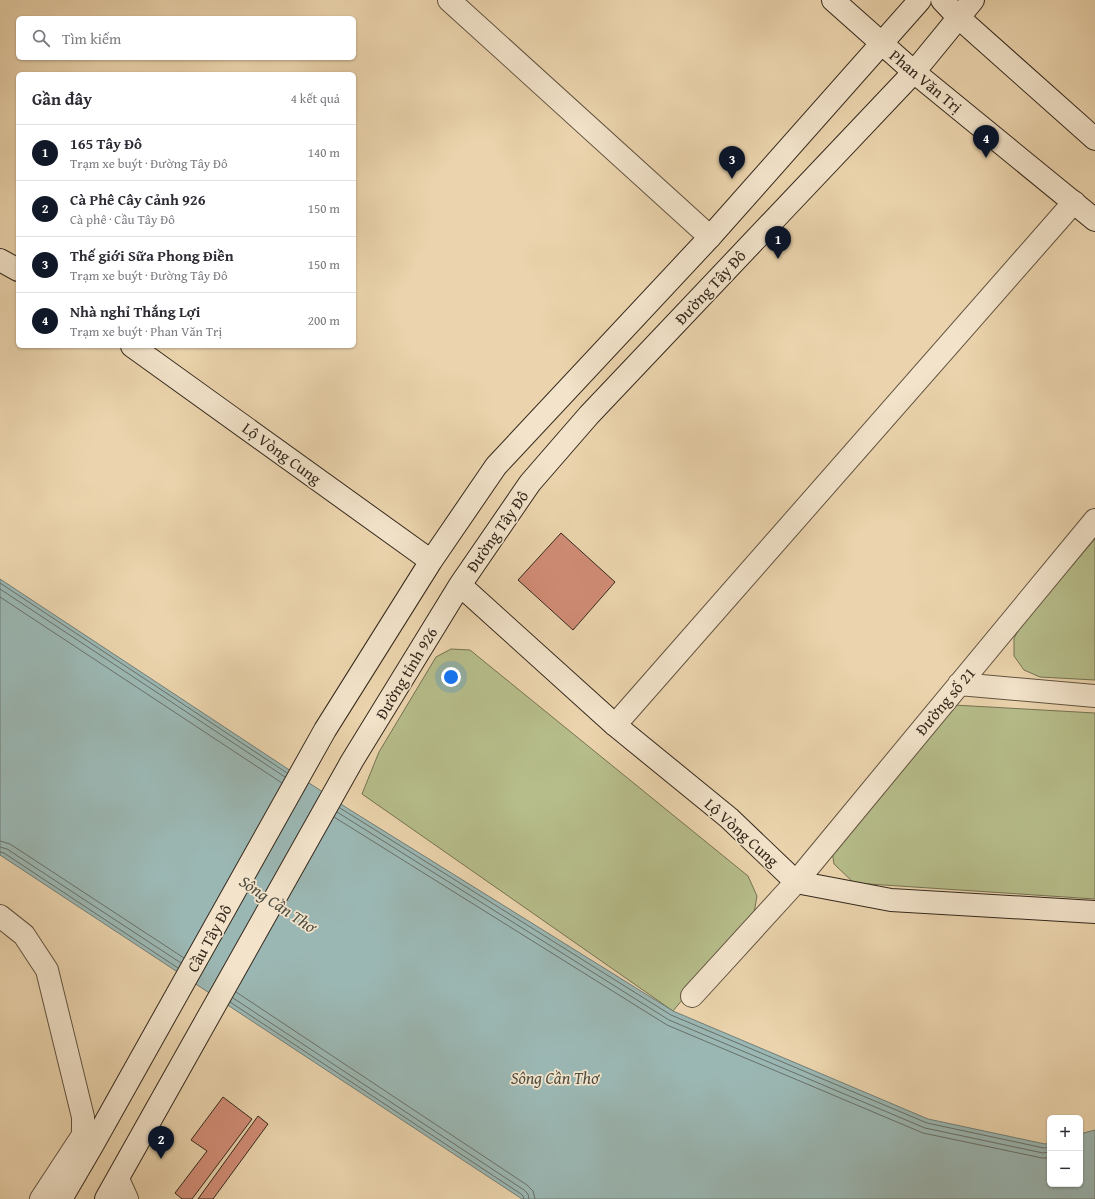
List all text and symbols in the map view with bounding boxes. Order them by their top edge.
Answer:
search box [16,16,356,60]
icon: search [30,27,52,49]
text: Tìm kiếm [62,28,121,49]
street label: Phan Văn Trị [884,43,968,119]
text: Gần đây [32,86,92,111]
text: 4 kết quả [291,89,340,108]
pin: 4 [973,125,999,158]
text: 165 Tây Đô [70,133,142,154]
text: 1 [42,143,48,162]
text: 140 m [308,143,340,162]
pin: 3 [719,146,745,179]
text: Trạm xe buýt · Đường Tây Đô [70,154,228,173]
text: Cà Phê Cây Cảnh 926 [70,189,205,210]
text: 2 [42,199,48,218]
text: 150 m [308,199,340,218]
text: Cà phê · Cầu Tây Đô [70,210,175,229]
pin: 1 [765,226,791,259]
street label: Đường Tây Đô [669,244,751,330]
text: Thế giới Sữa Phong Điền [70,245,234,266]
text: 3 [42,255,48,274]
text: 150 m [308,255,340,274]
text: Trạm xe buýt · Đường Tây Đô [70,266,228,285]
text: Nhà nghỉ Thắng Lợi [70,301,200,322]
text: 4 [42,311,48,330]
text: 200 m [308,311,340,330]
text: Trạm xe buýt · Phan Văn Trị [70,322,222,341]
street label: Lộ Vòng Cung [237,416,327,490]
street label: Đường Tây Đô [460,485,534,577]
street label: Đường tỉnh 926 [369,622,443,724]
street label: Đường số 21 [909,662,981,740]
your location [441,667,461,687]
street label: Lộ Vòng Cung [699,792,785,872]
water label: Sông Cần Thơ [235,868,323,939]
street label: Cầu Tây Đô [180,900,238,976]
water label: Sông Cần Thơ [511,1065,600,1090]
map controls [1047,1115,1083,1187]
button: + [1047,1115,1083,1151]
pin: 2 [148,1126,174,1159]
button: − [1047,1151,1083,1187]

